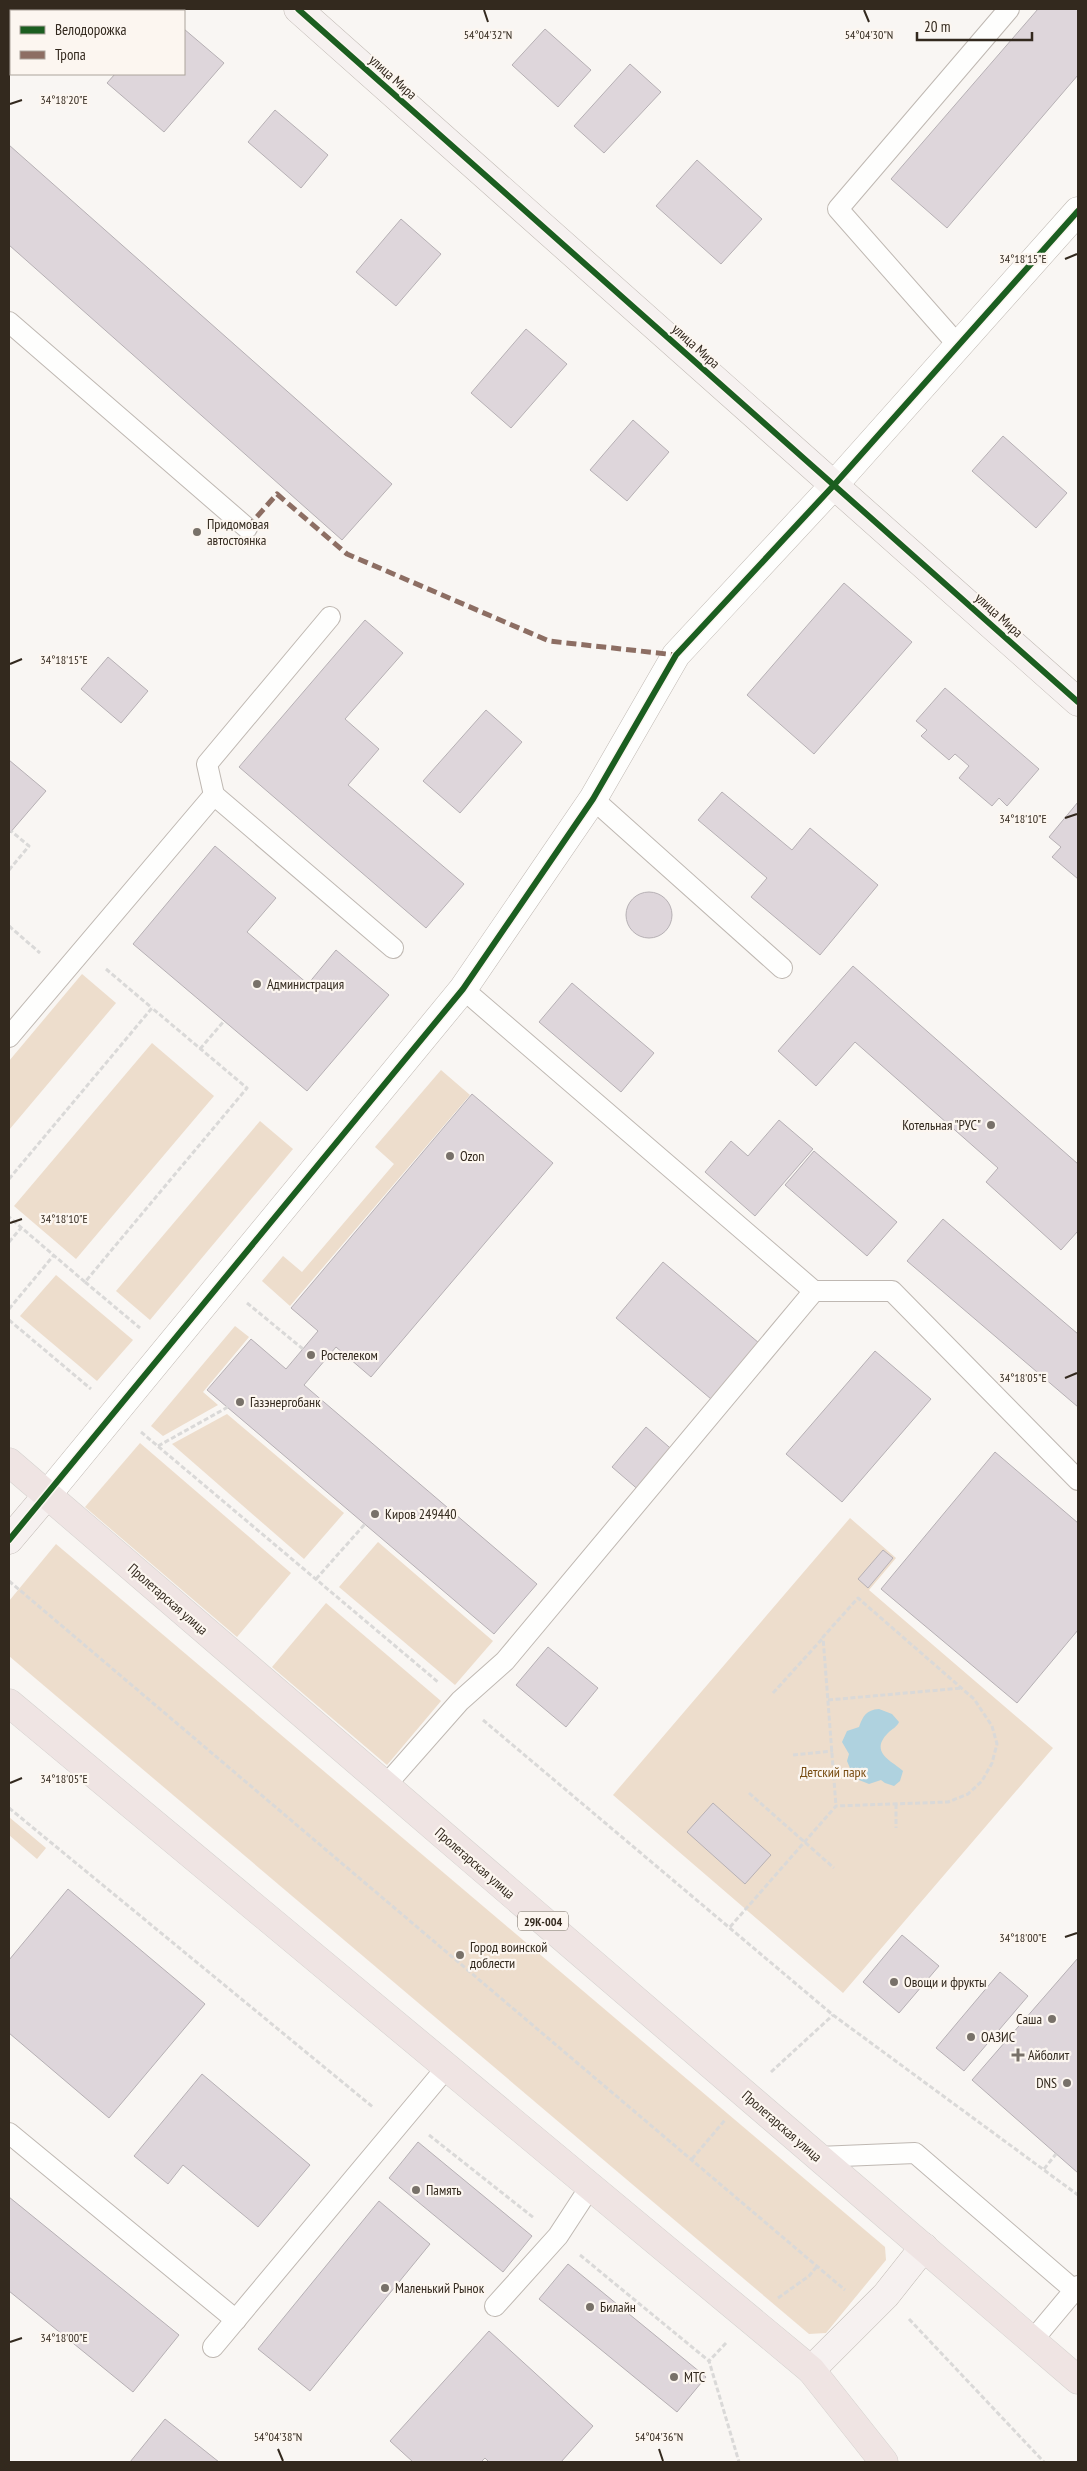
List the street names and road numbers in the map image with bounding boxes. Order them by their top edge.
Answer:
street label: улица Мира [365,51,421,103]
street label: улица Мира [668,320,724,372]
street label: улица Мира [971,589,1027,641]
street label: Пролетарская улица [124,1559,212,1639]
street label: Пролетарская улица [431,1823,519,1903]
road number: 29К-004 [518,1912,568,1930]
street label: Пролетарская улица [738,2086,826,2166]

